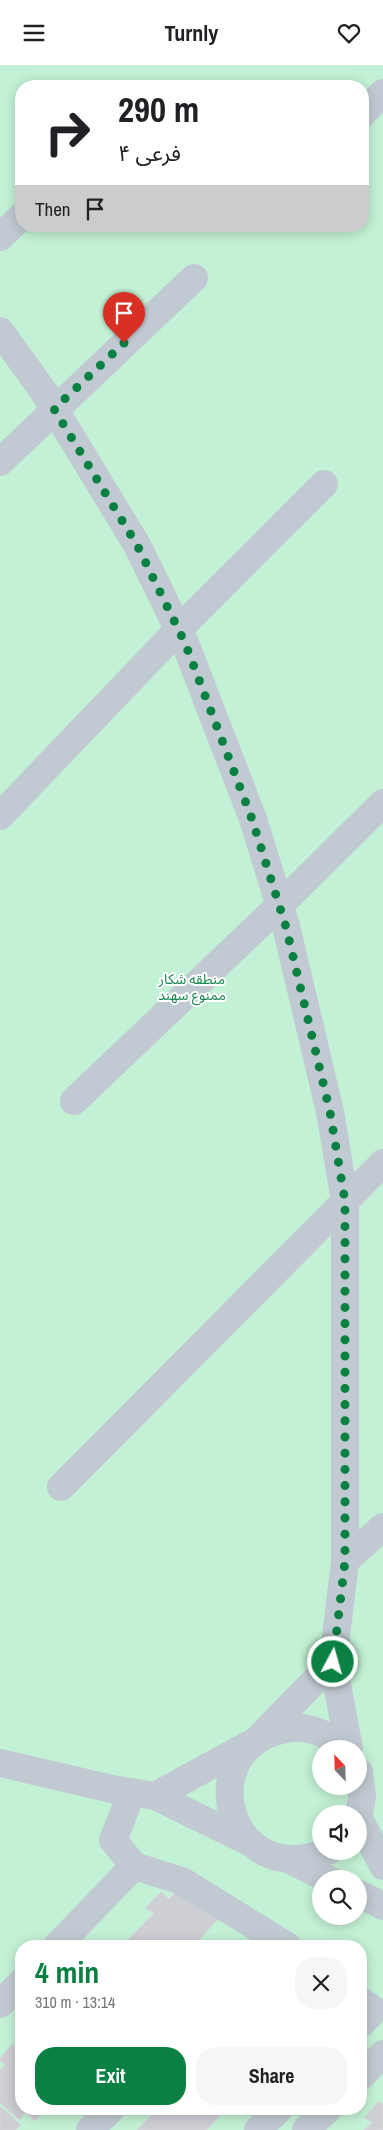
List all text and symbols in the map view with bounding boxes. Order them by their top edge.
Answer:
text: Turnly [165,18,218,48]
icon: menu [20,19,48,47]
icon: heart [335,19,363,47]
text: 290 m [118,86,199,133]
icon: right [35,100,100,165]
text: فرعی ۴ [118,138,181,168]
icon: arrive [81,195,109,223]
text: Then [35,196,71,222]
pin [103,292,145,343]
icon: arrive [110,299,138,327]
park label: منطقه شکار ممنوع سهند [158,970,226,1006]
position arrow [306,1635,358,1687]
north arrow [312,1740,368,1795]
map controls [312,1740,367,1925]
button: sound [312,1805,367,1860]
button: search [312,1870,367,1925]
text: 4 min [35,1952,99,1992]
button: close [295,1957,347,2009]
text: 310 m · 13:14 [35,1991,115,2013]
button: Exit [35,2047,186,2105]
button: Share [196,2047,347,2105]

